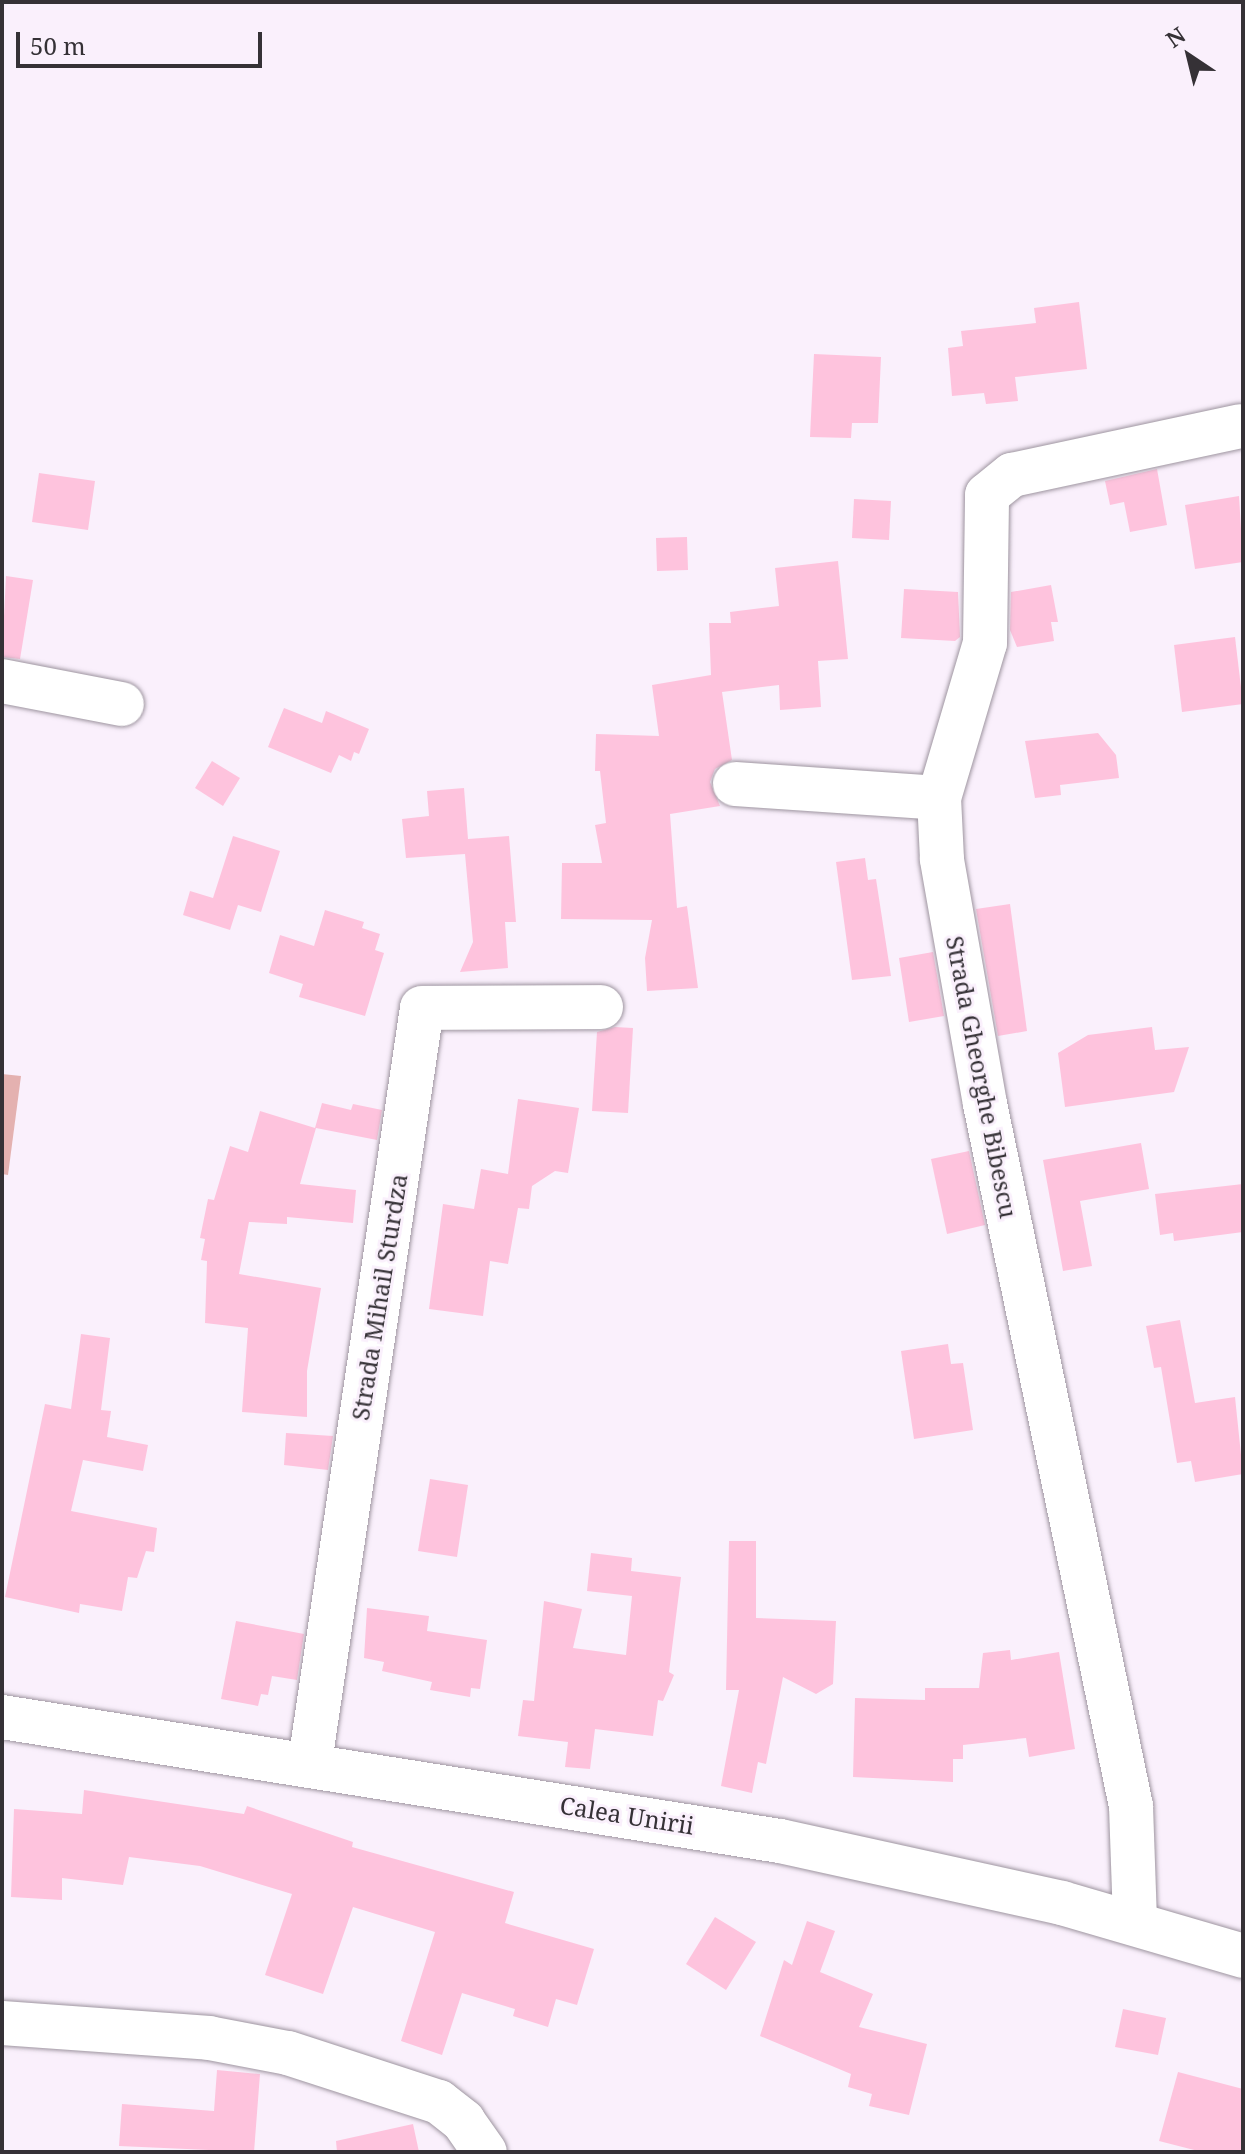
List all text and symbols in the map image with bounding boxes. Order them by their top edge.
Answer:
scale bar [20,16,266,66]
north arrow [1149,16,1229,96]
text: N [1160,19,1191,54]
text: 50 m [30,29,86,62]
street label: Strada Gheorghe Bibescu [941,934,1023,1220]
street label: Strada Mihail Sturdza [345,1172,413,1422]
street label: Calea Unirii [558,1790,696,1840]

